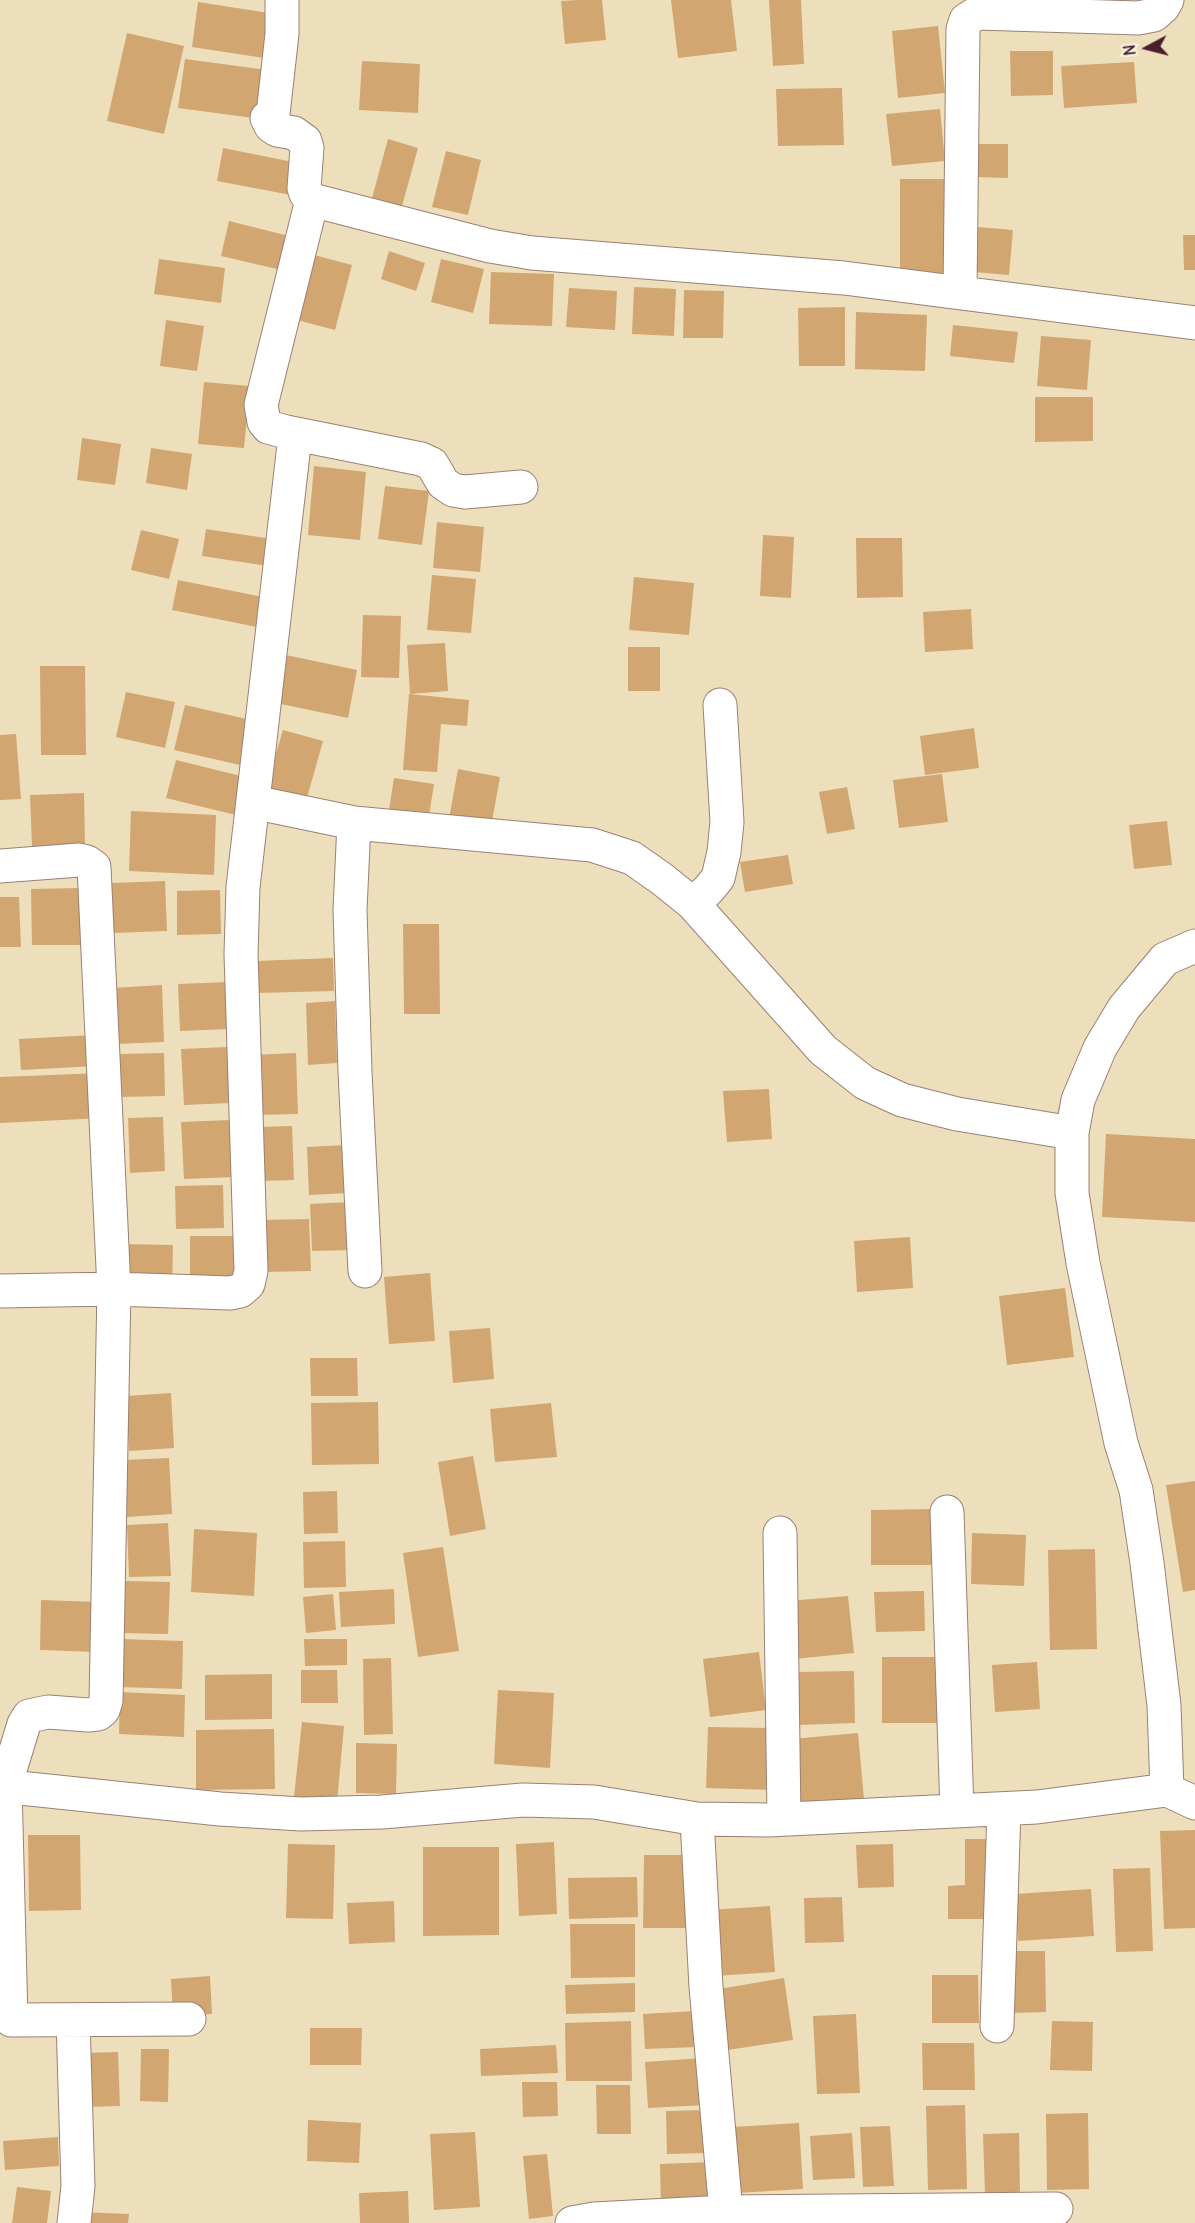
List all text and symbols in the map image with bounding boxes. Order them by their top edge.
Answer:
north arrow [1117,18,1177,78]
text: N [1119,43,1140,57]

